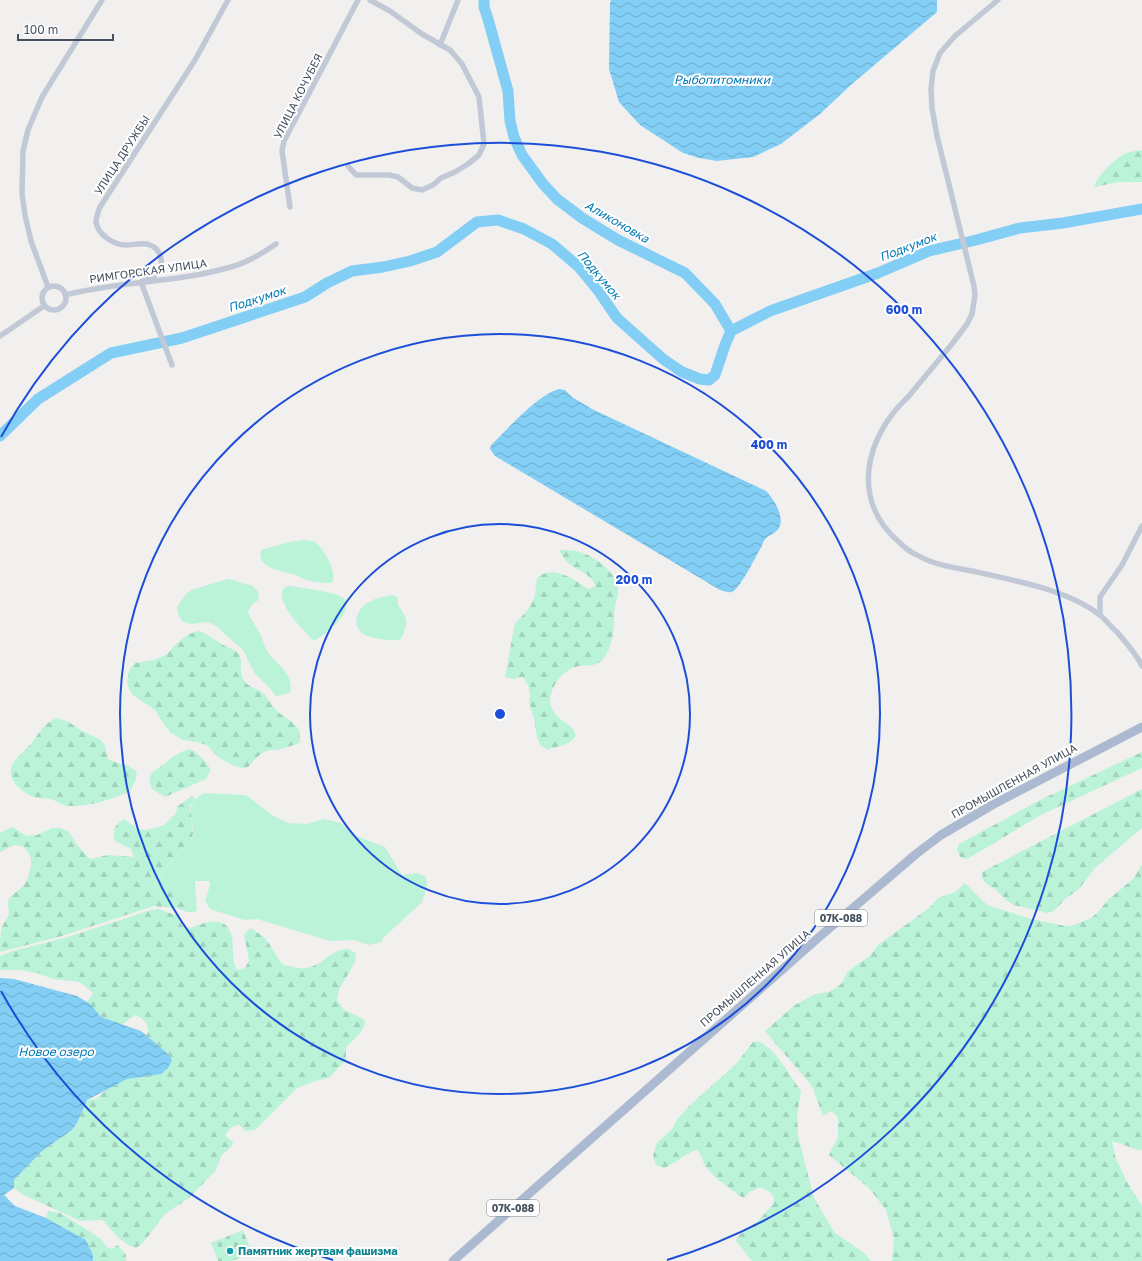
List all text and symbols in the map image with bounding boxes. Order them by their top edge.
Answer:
scale bar [18,16,113,42]
text: 100 m [24,22,58,37]
street label: УЛИЦА КОЧУБЕЯ [270,51,325,140]
water label: Рыбопитомники [674,72,771,87]
street label: УЛИЦА ДРУЖБЫ [91,113,152,197]
water label: Аликоновка [583,197,653,247]
water label: Подкумок [877,228,940,264]
water label: Подкумок [574,247,626,304]
street label: РИМГОРСКАЯ УЛИЦА [88,256,208,285]
water label: Подкумок [226,282,290,315]
text: 600 m [886,302,922,317]
text: 400 m [751,437,787,452]
text: 200 m [616,572,652,587]
centre of rings [493,707,507,721]
street label: ПРОМЫШЛЕННАЯ УЛИЦА [949,740,1079,821]
road number: 07К-088 [815,910,867,926]
street label: ПРОМЫШЛЕННАЯ УЛИЦА [697,926,813,1029]
water label: Новое озеро [18,1044,94,1059]
road number: 07К-088 [487,1200,539,1216]
place label: Памятник жертвам фашизма [238,1244,398,1257]
marker: Памятник жертвам фашизма [225,1246,235,1256]

